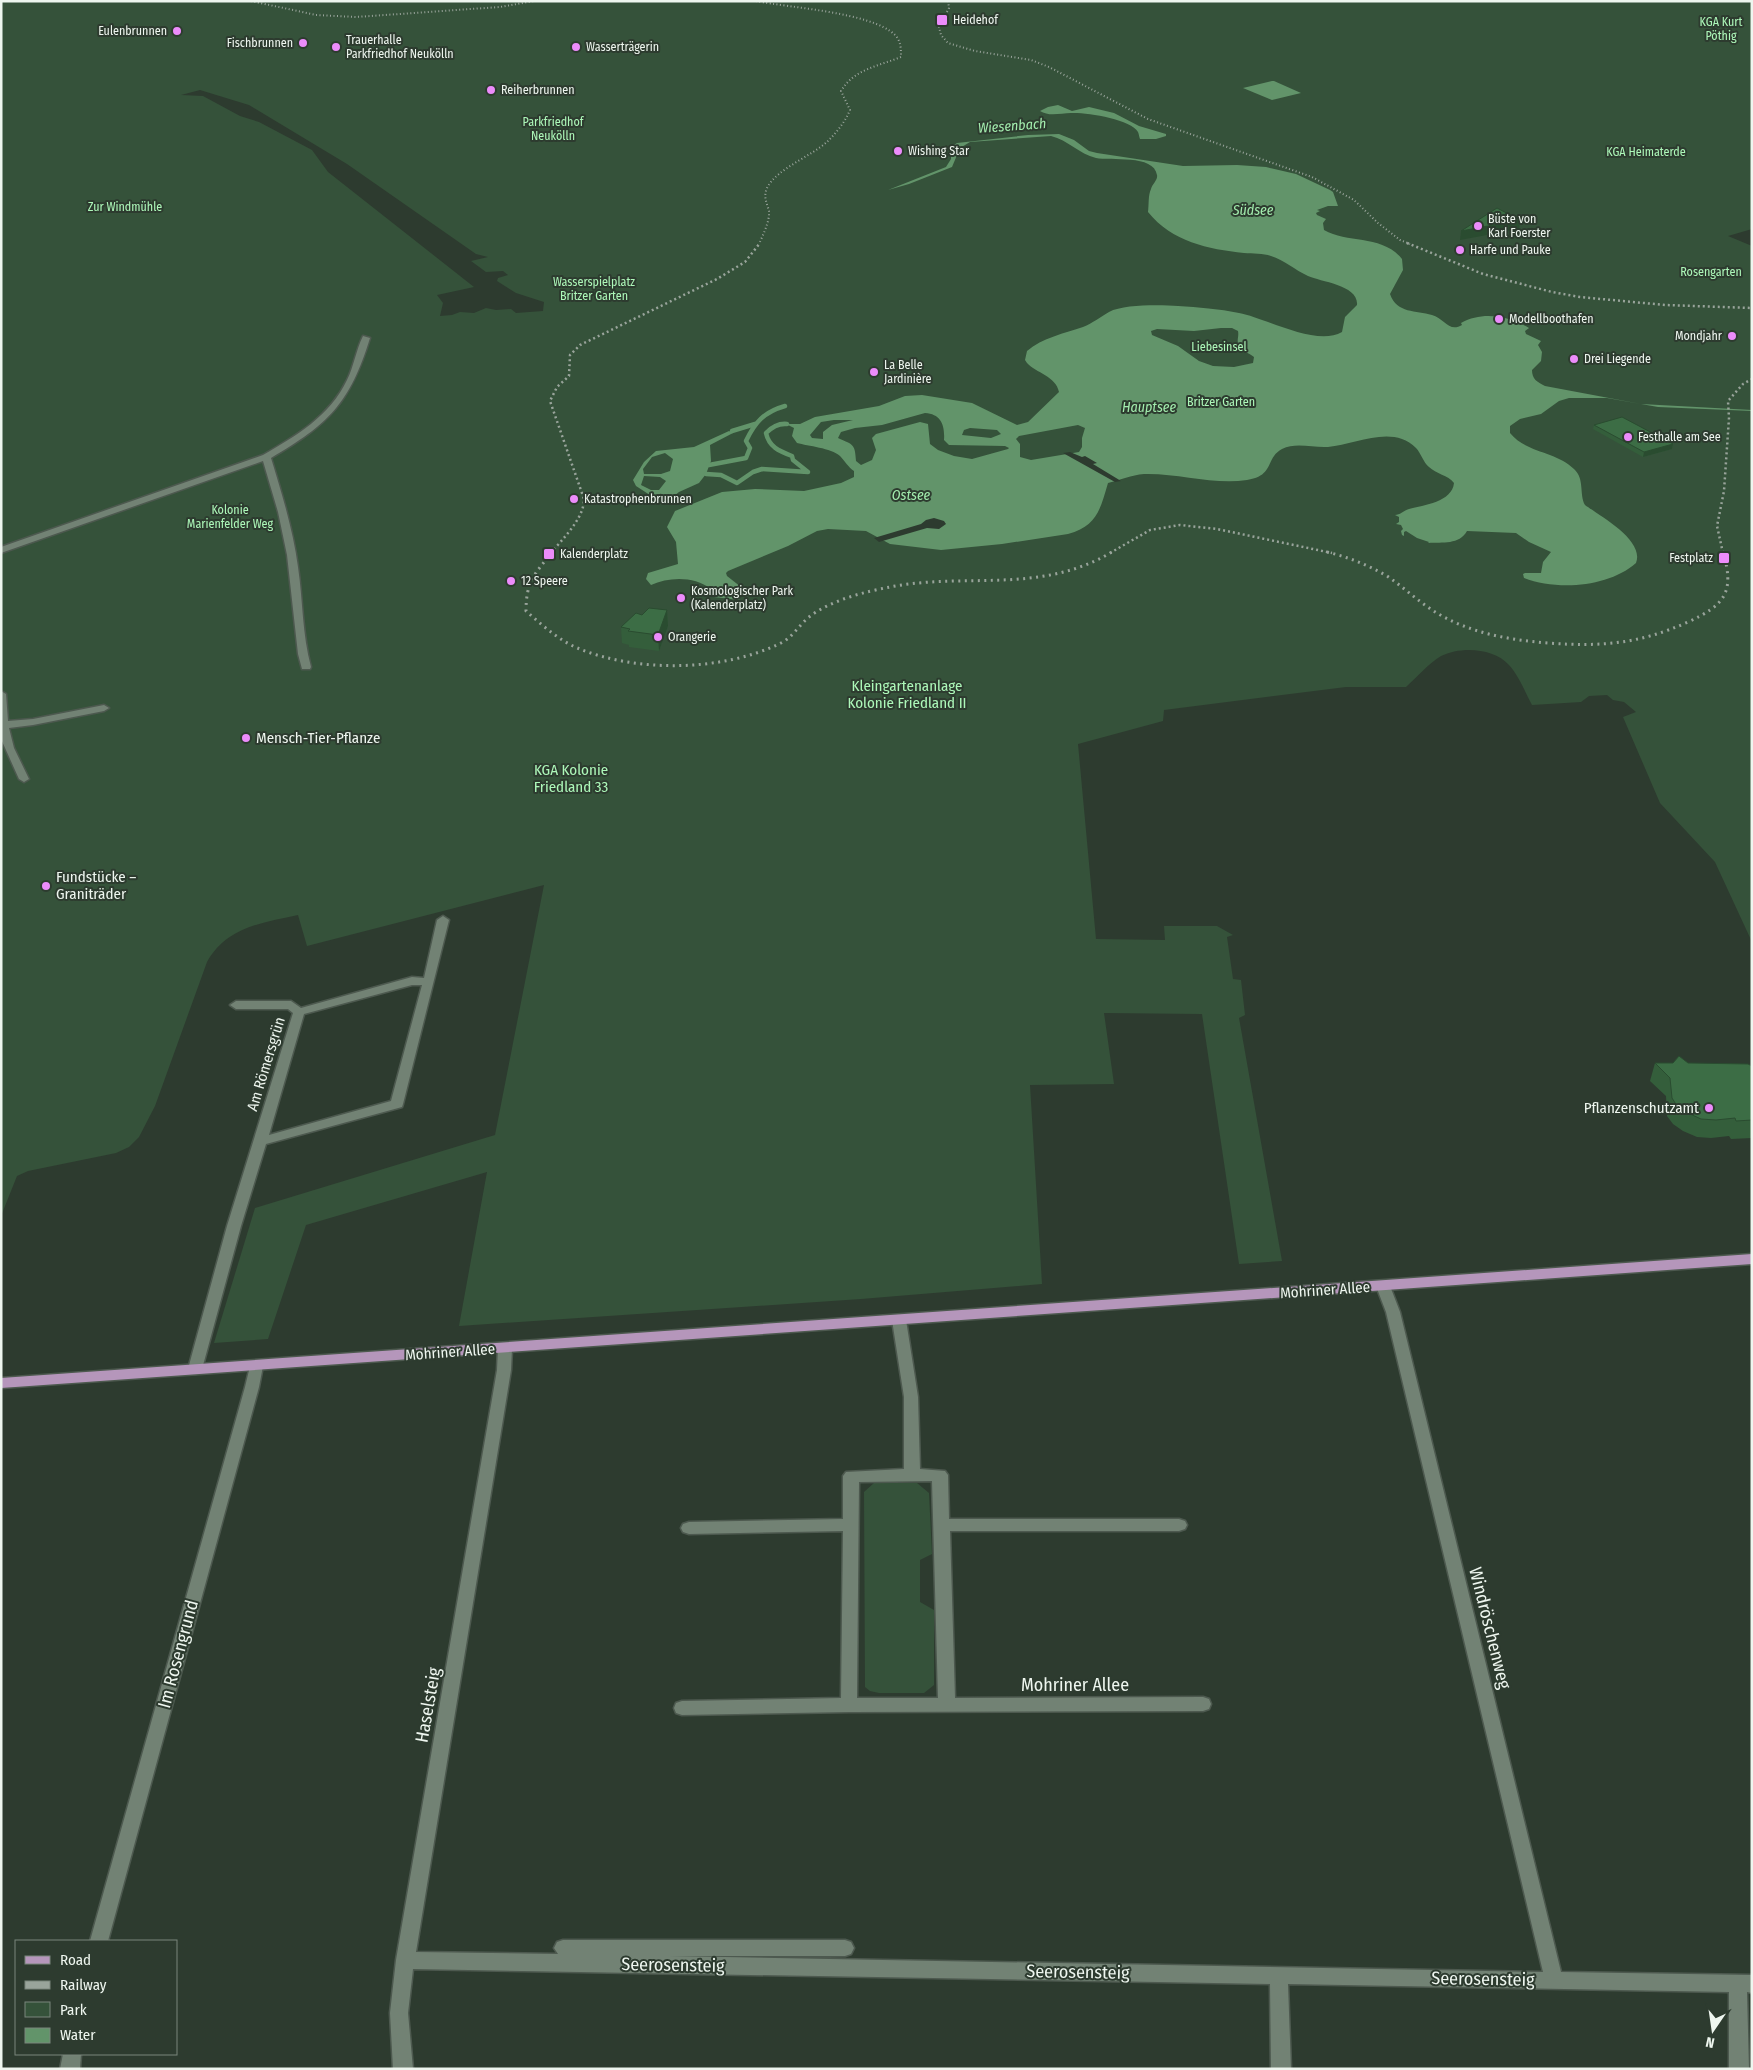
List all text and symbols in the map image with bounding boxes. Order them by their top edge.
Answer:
marker: Heidehof [935,13,949,27]
place label: Heidehof [953,13,999,27]
park label: KGA Kurt Pöthig [1700,15,1742,43]
place label: Eulenbrunnen [98,24,167,38]
marker: Eulenbrunnen [171,25,183,37]
place label: Trauerhalle Parkfriedhof Neukölln [346,33,454,61]
place label: Fischbrunnen [227,36,293,50]
marker: Fischbrunnen [297,37,309,49]
place label: Wasserträgerin [586,40,659,54]
marker: Trauerhalle Parkfriedhof Neukölln [330,41,342,53]
marker: Wasserträgerin [570,41,582,53]
place label: Reiherbrunnen [501,83,575,97]
marker: Reiherbrunnen [485,84,497,96]
park label: Parkfriedhof Neukölln [523,115,585,143]
water label: Wiesenbach [977,115,1047,137]
place label: Wishing Star [908,144,970,158]
marker: Wishing Star [892,145,904,157]
park label: KGA Heimaterde [1606,145,1686,159]
park label: Zur Windmühle [88,200,162,214]
water label: Südsee [1232,202,1274,219]
place label: Büste von Karl Foerster [1488,212,1551,240]
marker: Büste von Karl Foerster [1472,220,1484,232]
place label: Harfe und Pauke [1470,243,1551,257]
marker: Harfe und Pauke [1454,244,1466,256]
park label: Rosengarten [1680,265,1742,279]
park label: Wasserspielplatz Britzer Garten [553,275,635,303]
place label: Modellboothafen [1509,312,1593,326]
marker: Modellboothafen [1493,313,1505,325]
place label: Mondjahr [1675,329,1723,343]
marker: Mondjahr [1726,330,1738,342]
park label: Liebesinsel [1191,340,1247,354]
place label: Drei Liegende [1584,352,1651,366]
marker: Drei Liegende [1568,353,1580,365]
place label: La Belle Jardinière [884,358,932,386]
marker: La Belle Jardinière [868,366,880,378]
park label: Britzer Garten [1187,395,1255,409]
water label: Hauptsee [1122,399,1176,416]
place label: Festhalle am See [1638,430,1721,444]
marker: Festhalle am See [1622,431,1634,443]
water label: Ostsee [892,487,931,504]
place label: Katastrophenbrunnen [584,492,692,506]
marker: Katastrophenbrunnen [568,493,580,505]
park label: Kolonie Marienfelder Weg [187,503,273,531]
marker: Kalenderplatz [542,547,556,561]
place label: Kalenderplatz [560,547,628,561]
place label: Festplatz [1669,551,1713,565]
marker: Festplatz [1717,551,1731,565]
place label: 12 Speere [521,574,568,588]
marker: 12 Speere [505,575,517,587]
place label: Kosmologischer Park (Kalenderplatz) [691,584,793,612]
marker: Kosmologischer Park (Kalenderplatz) [675,592,687,604]
place label: Orangerie [668,630,716,644]
marker: Orangerie [652,631,664,643]
park label: Kleingartenanlage Kolonie Friedland II [847,677,967,712]
place label: Mensch-Tier-Pflanze [256,729,380,747]
marker: Mensch-Tier-Pflanze [240,732,252,744]
park label: KGA Kolonie Friedland 33 [534,761,609,796]
place label: Fundstücke – Graniträder [56,868,136,903]
marker: Fundstücke – Graniträder [40,880,52,892]
street label: Am Römersgrün [243,1015,289,1113]
place label: Pflanzenschutzamt [1584,1099,1699,1117]
marker: Pflanzenschutzamt [1703,1102,1715,1114]
street label: Mohriner Allee [1279,1278,1371,1302]
street label: Mohriner Allee [404,1340,496,1364]
street label: Windröschenweg [1464,1565,1516,1692]
street label: Im Rosengrund [153,1597,203,1711]
street label: Haselsteig [411,1665,446,1744]
street label: Mohriner Allee [1021,1674,1129,1696]
legend [15,1940,178,2055]
text: Road [60,1951,91,1969]
street label: Seerosensteig [621,1953,725,1977]
street label: Seerosensteig [1026,1960,1130,1984]
street label: Seerosensteig [1431,1967,1535,1991]
text: Railway [60,1976,107,1994]
text: Park [60,2001,87,2019]
north arrow [1688,2005,1738,2055]
text: Water [60,2026,96,2044]
text: N [1704,2033,1716,2051]

